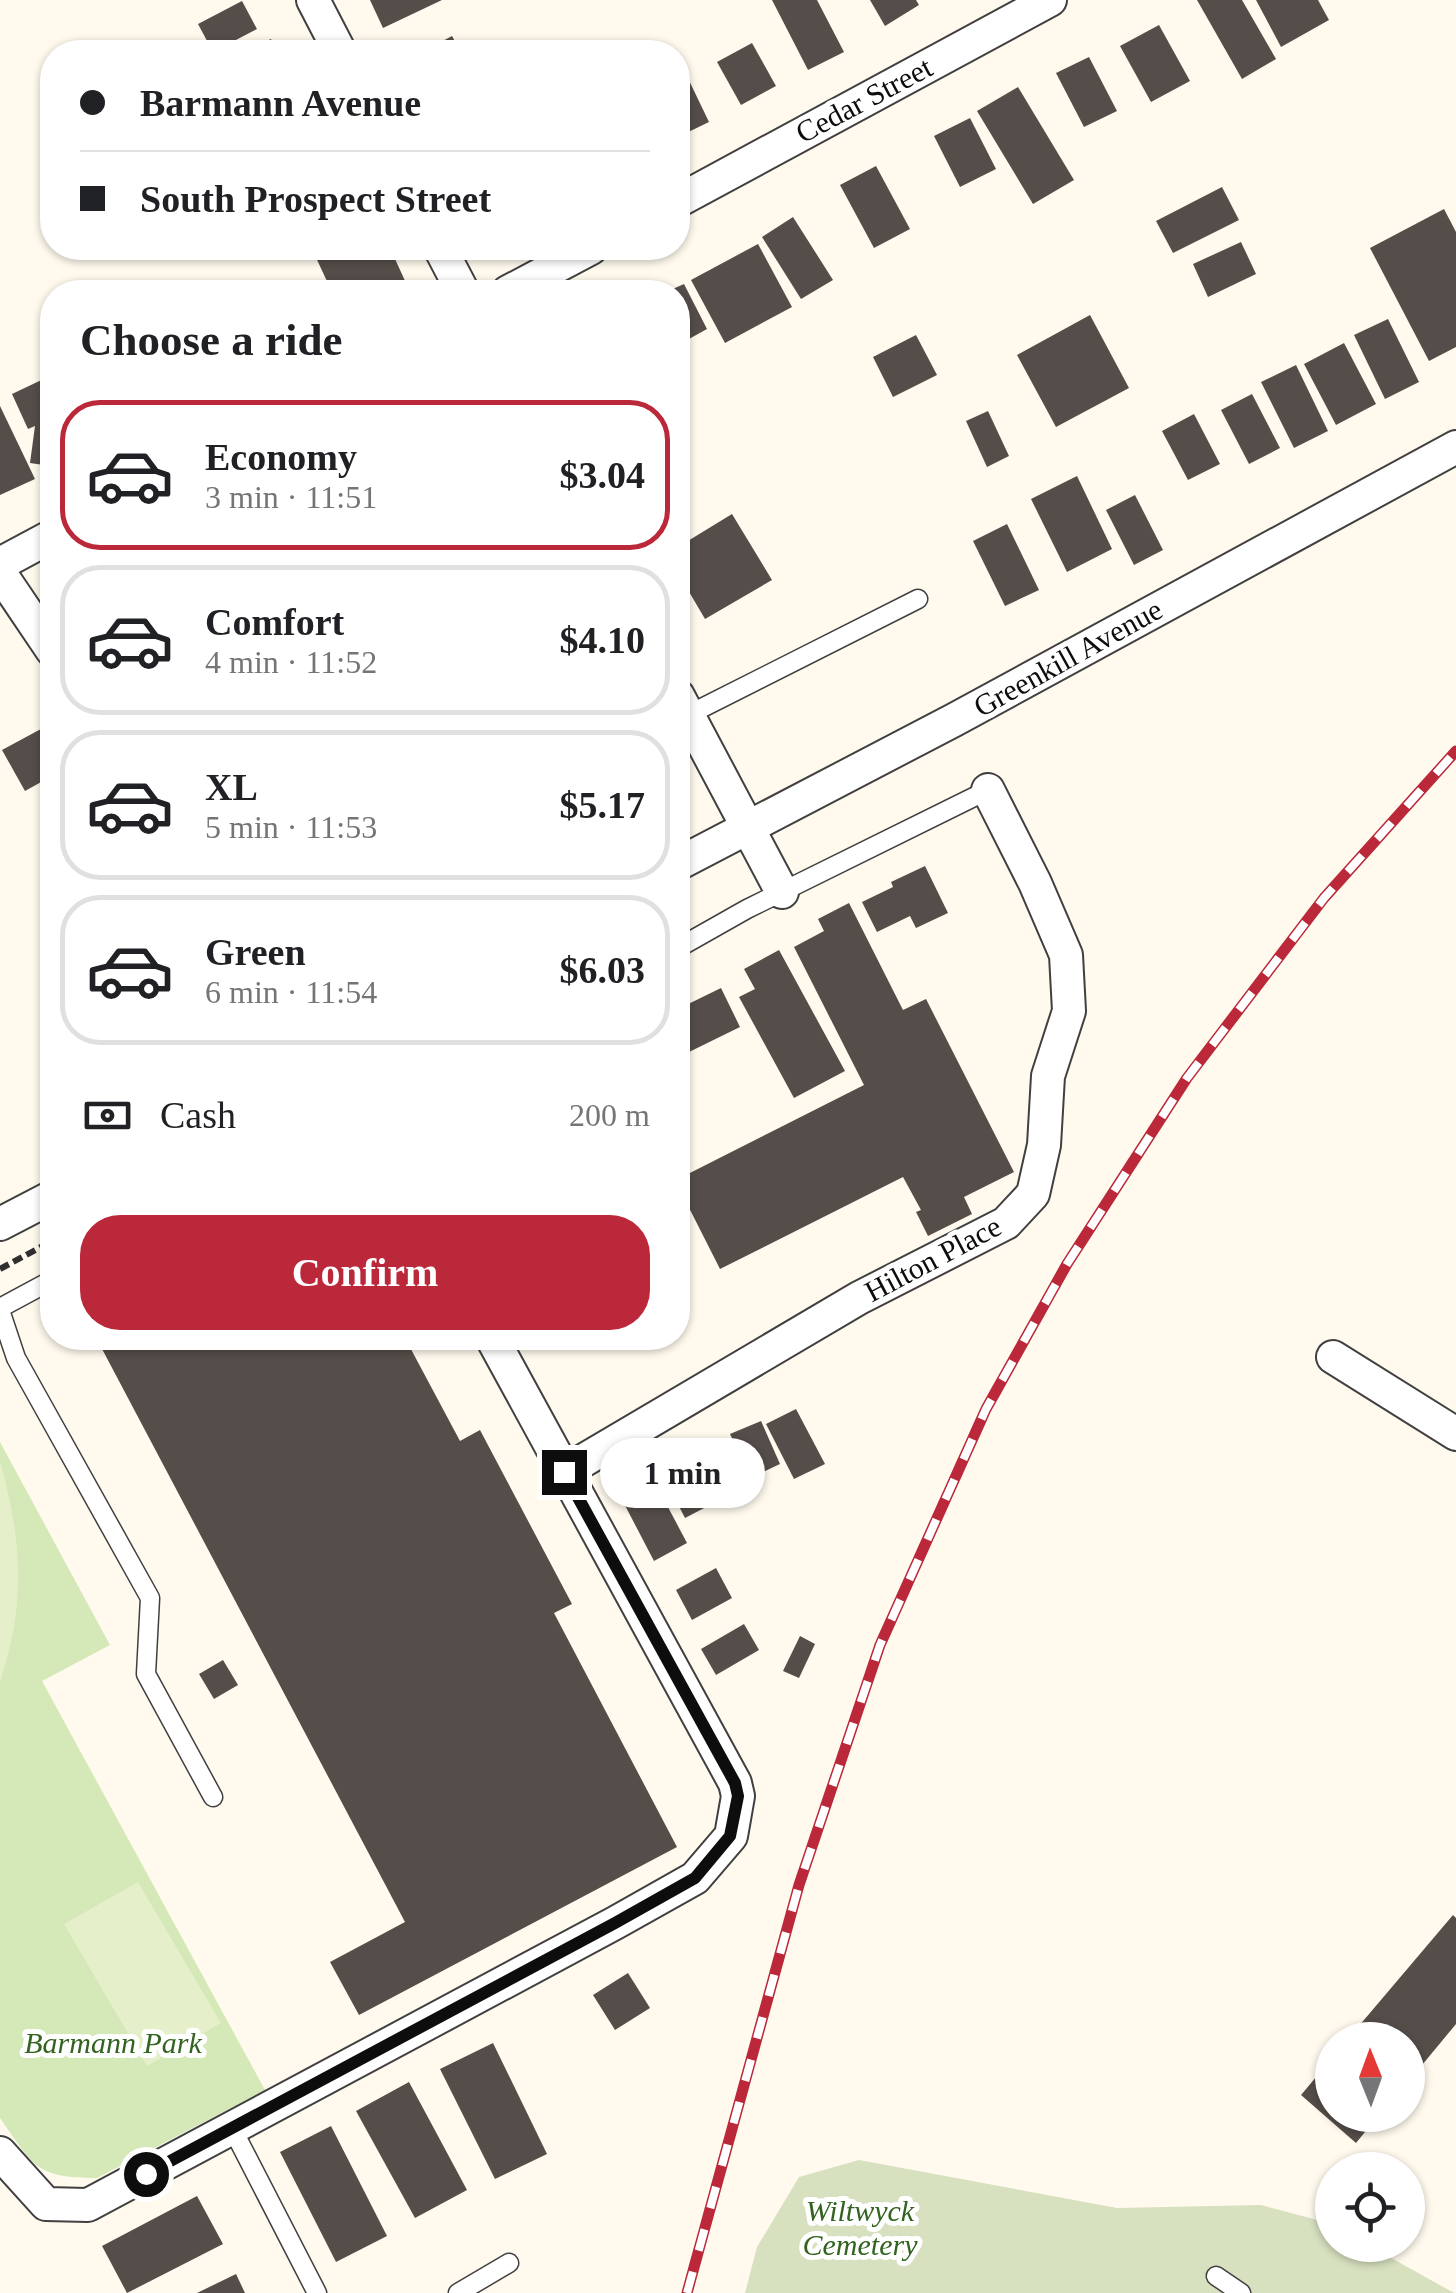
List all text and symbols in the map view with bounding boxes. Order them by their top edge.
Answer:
street label: Cedar Street [790,50,938,149]
text: Barmann Avenue [140,82,421,124]
text: South Prospect Street [140,178,491,220]
text: Choose a ride [80,315,343,365]
icon: car [85,430,175,520]
text: Economy [205,436,357,478]
text: $3.04 [560,454,645,496]
text: 3 min · 11:51 [205,479,377,515]
street label: Greenkill Avenue [968,592,1168,723]
icon: car [85,595,175,685]
text: Comfort [205,601,344,643]
text: $4.10 [560,619,645,661]
text: 4 min · 11:52 [205,644,377,680]
icon: car [85,760,175,850]
text: XL [205,766,258,808]
text: $5.17 [560,784,645,826]
text: 5 min · 11:53 [205,809,377,845]
icon: car [85,925,175,1015]
text: Green [205,931,306,973]
text: $6.03 [560,949,645,991]
text: 6 min · 11:54 [205,974,377,1010]
icon: cash [80,1088,135,1143]
text: Cash [160,1094,236,1136]
text: 200 m [569,1097,650,1133]
street label: Hilton Place [859,1209,1006,1308]
button: Confirm [80,1215,650,1330]
callout: 1 min [599,1437,764,1507]
route end [542,1450,587,1495]
text: 1 min [644,1455,721,1491]
north arrow [1315,2022,1425,2132]
map controls [1315,2022,1425,2262]
park label: Barmann Park [24,2026,202,2059]
route start [124,2152,169,2197]
button: locate [1315,2152,1425,2262]
park label: Wiltwyck Cemetery [803,2194,918,2261]

